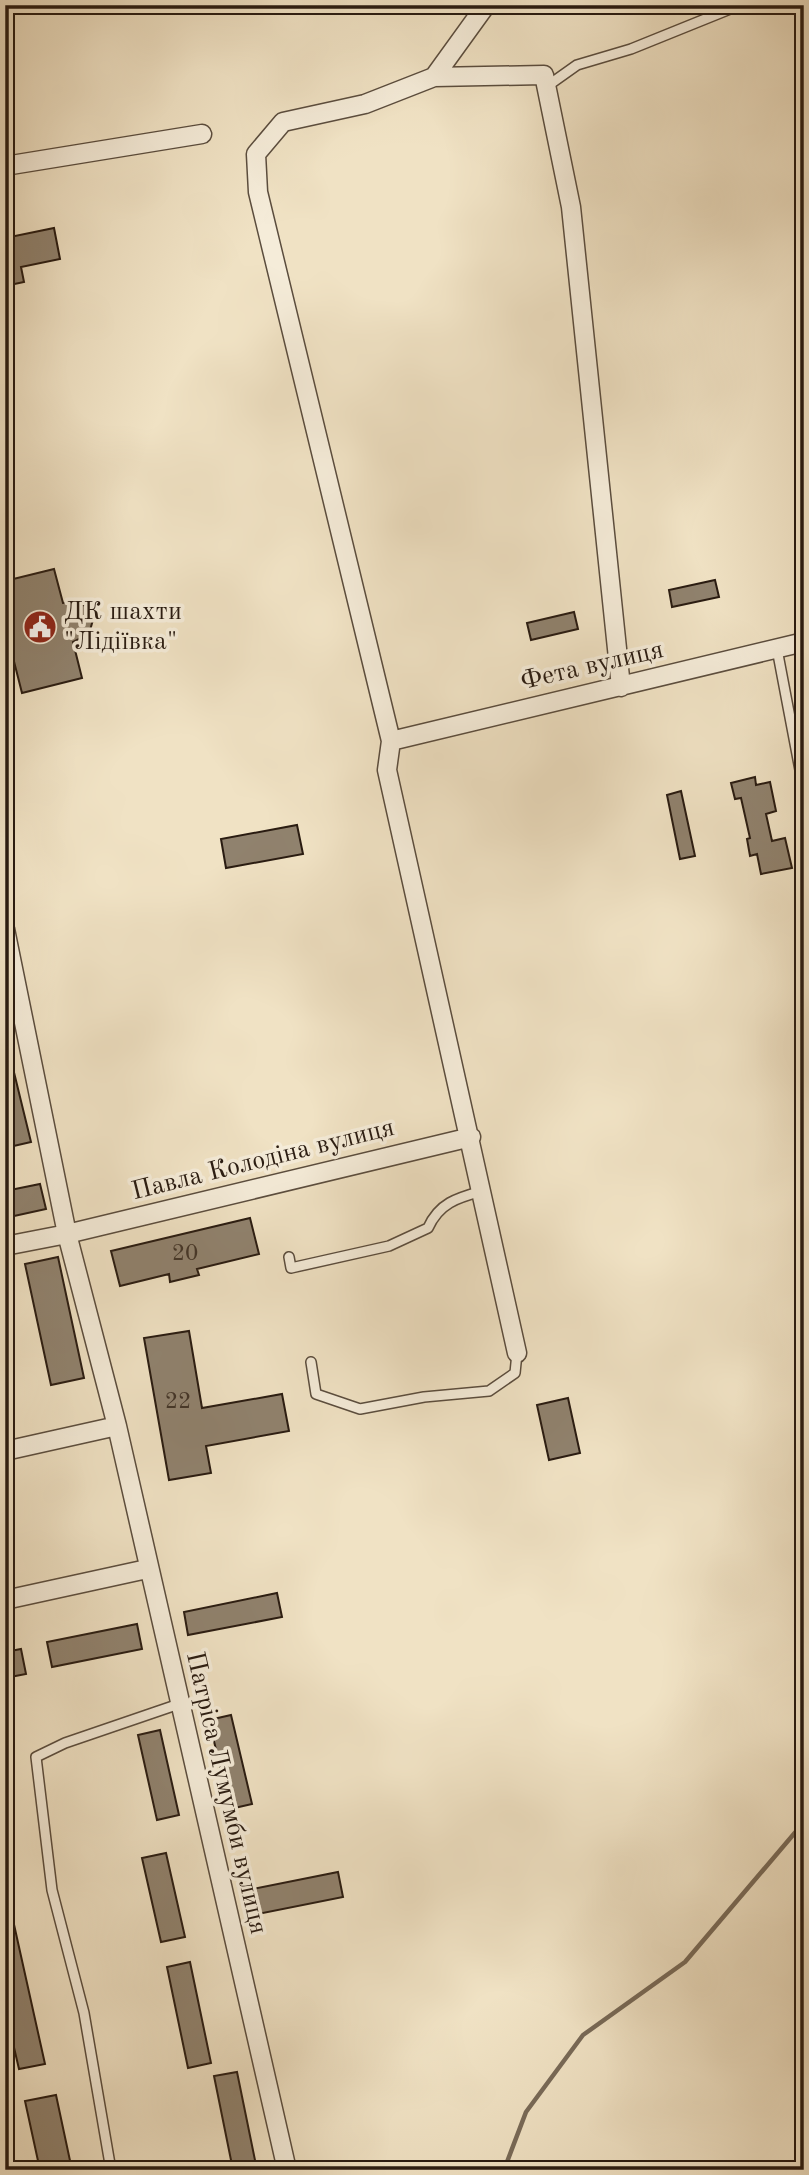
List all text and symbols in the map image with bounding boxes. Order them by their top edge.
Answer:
place label: ДК шахти "Лідіївка" [64,599,182,655]
public building icon: ДК шахти "Лідіївка" [21,608,59,646]
street label: Фета вулиця [518,637,666,695]
street label: Павла Колодіна вулиця [129,1115,397,1205]
house number: 20 [172,1242,198,1265]
house number: 22 [165,1390,191,1413]
street label: Патріса Лумумби вулиця [181,1649,271,1937]

